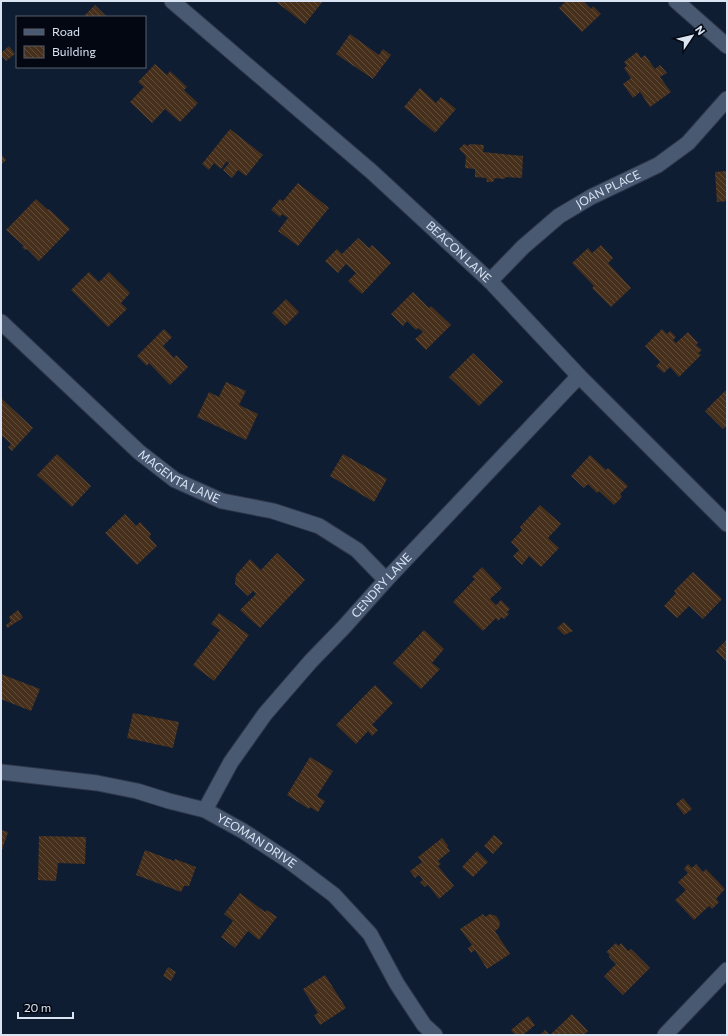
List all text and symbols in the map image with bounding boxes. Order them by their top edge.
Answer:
legend [16,16,146,68]
north arrow [672,16,712,56]
text: N [693,23,708,37]
text: Road [52,24,80,38]
text: Building [52,44,96,58]
street label: JOAN PLACE [573,166,642,211]
street label: BEACON LANE [424,218,495,285]
street label: MAGENTA LANE [136,446,222,505]
street label: CENDRY LANE [348,550,414,620]
street label: YEOMAN DRIVE [215,810,300,870]
scale bar [18,994,73,1020]
text: 20 m [24,1000,51,1014]

